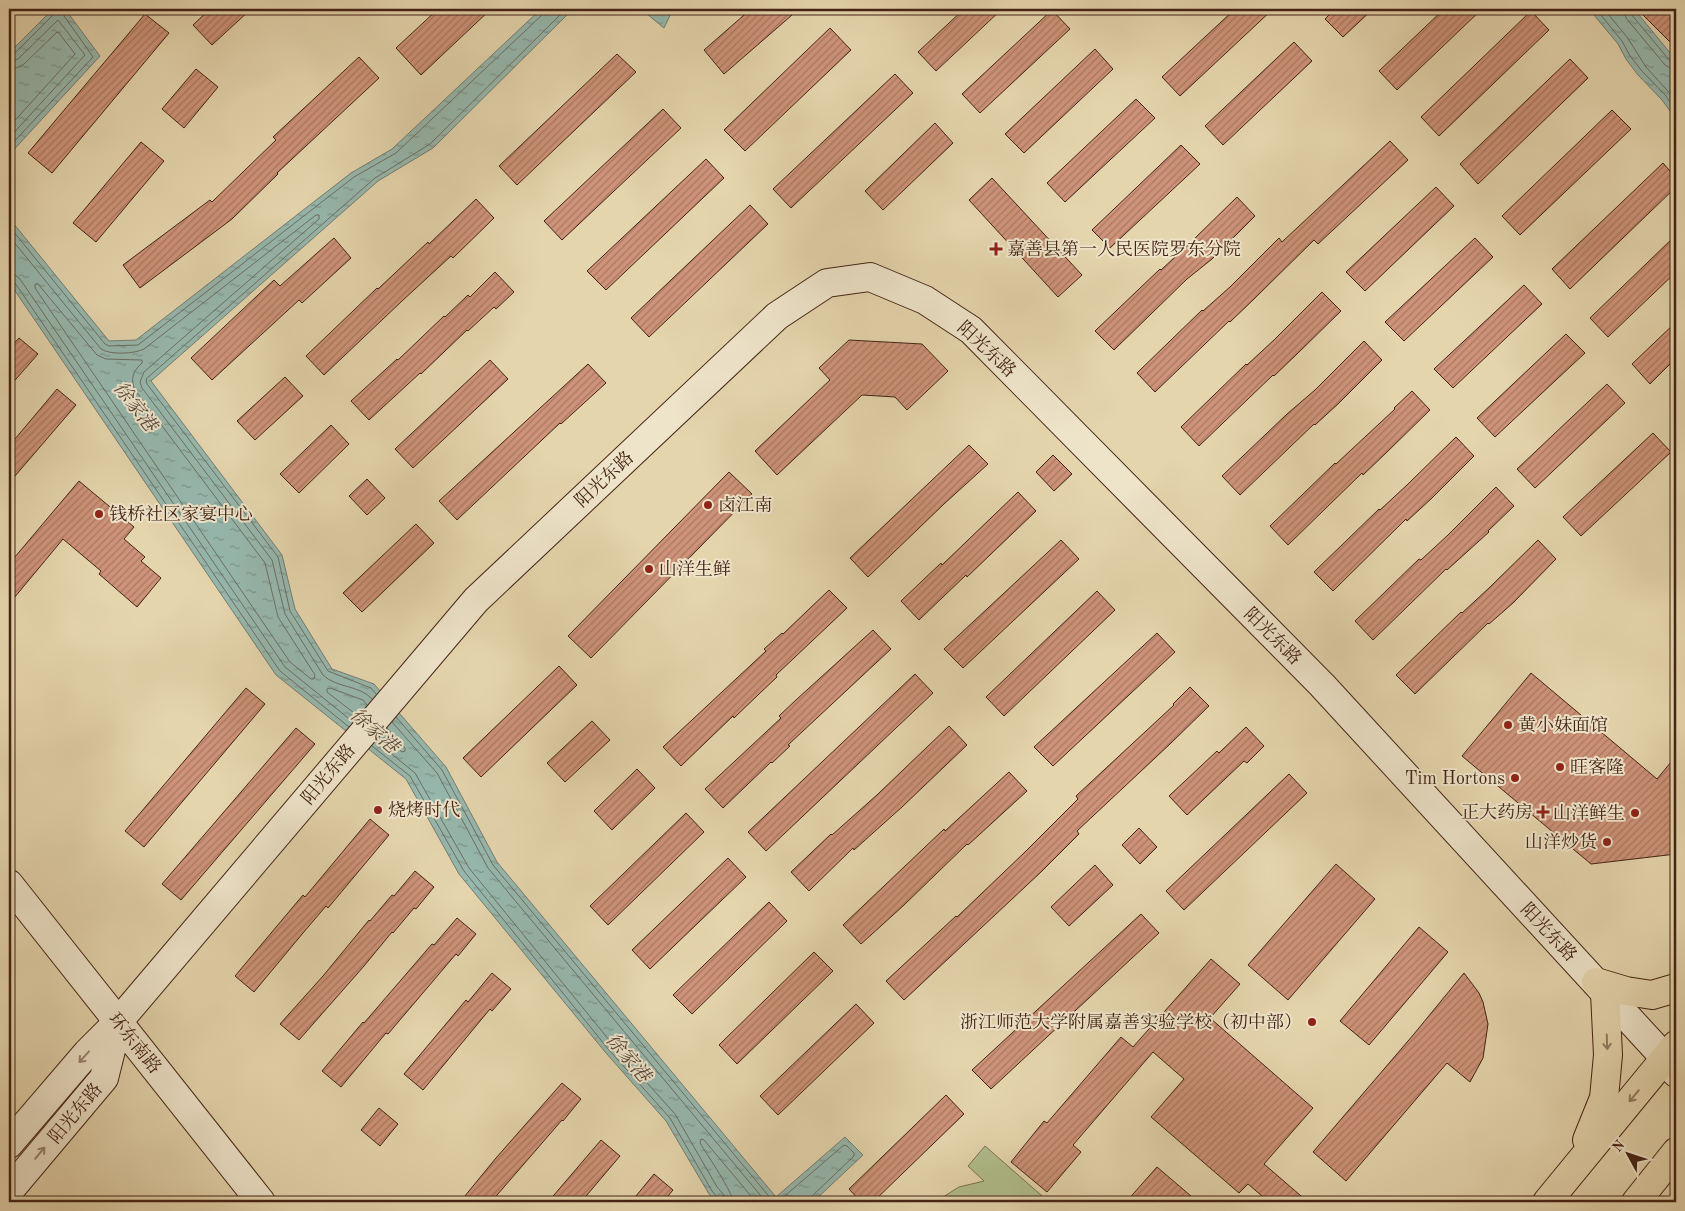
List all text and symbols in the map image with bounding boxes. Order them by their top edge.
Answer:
place label: 嘉善县第一人民医院罗东分院 [1007,239,1241,259]
marker: 嘉善县第一人民医院罗东分院 [989,242,1003,256]
street label: 阳光东路 [954,317,1020,381]
water label: 徐家港 [109,378,162,438]
street label: 阳光东路 [571,447,637,511]
place label: 卤江南 [718,495,772,515]
marker: 卤江南 [702,499,714,511]
place label: 钱桥社区家宴中心 [109,504,253,524]
marker: 钱桥社区家宴中心 [93,508,105,520]
place label: 山洋生鲜 [659,559,731,579]
marker: 山洋生鲜 [643,563,655,575]
street label: 阳光东路 [1240,603,1306,669]
water label: 徐家港 [346,704,404,760]
place label: 黄小妹面馆 [1518,715,1608,735]
marker: 黄小妹面馆 [1502,719,1514,731]
street label: 阳光东路 [297,740,359,808]
place label: 旺客隆 [1570,757,1624,777]
marker: 旺客隆 [1554,761,1566,773]
place label: Tim Hortons [1405,770,1505,788]
marker: Tim Hortons [1509,772,1521,784]
place label: 烧烤时代 [388,800,460,820]
place label: 正大药房 [1461,802,1533,822]
place label: 山洋鲜生 [1553,803,1625,823]
marker: 烧烤时代 [372,804,384,816]
marker: 正大药房 [1537,806,1549,818]
marker: 山洋鲜生 [1629,807,1641,819]
place label: 山洋炒货 [1525,832,1597,852]
marker: 山洋炒货 [1601,836,1613,848]
street label: 阳光东路 [1517,899,1581,965]
street label: 环东南路 [105,1009,165,1077]
place label: 浙江师范大学附属嘉善实验学校（初中部） [960,1012,1302,1032]
marker: 浙江师范大学附属嘉善实验学校（初中部） [1306,1016,1318,1028]
water label: 徐家港 [601,1029,656,1089]
one-way arrow [1603,1034,1612,1050]
one-way arrow [78,1050,89,1063]
street label: 阳光东路 [44,1079,106,1147]
one-way arrow [1629,1089,1640,1102]
north arrow [1602,1128,1652,1178]
text: N [1610,1137,1628,1155]
one-way arrow [35,1147,46,1160]

